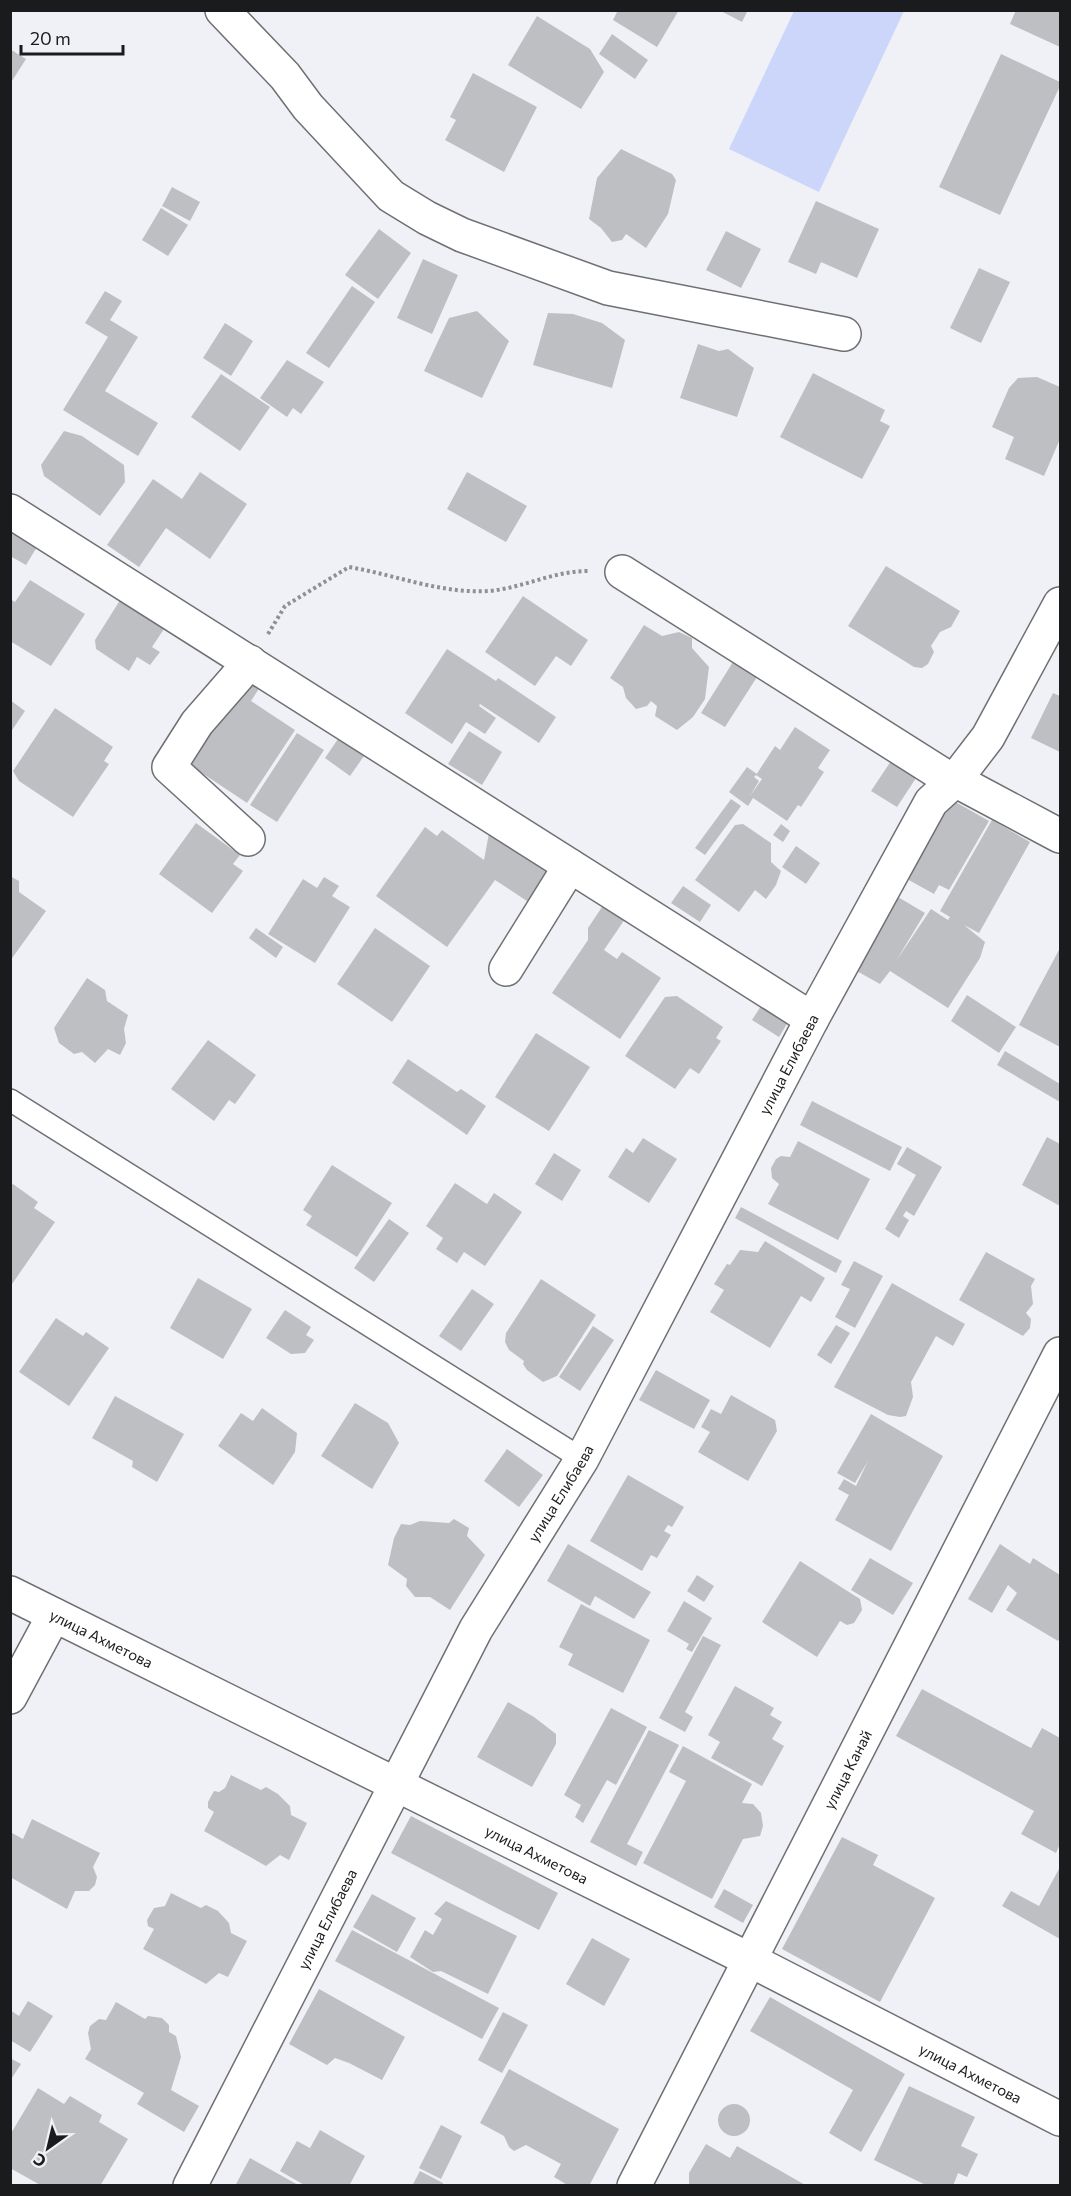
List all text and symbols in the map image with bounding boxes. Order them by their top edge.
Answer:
scale bar [21,18,123,56]
text: 20 m [30,27,71,49]
street label: улица Елибаева [755,1011,822,1117]
street label: улица Елибаева [524,1442,597,1545]
street label: улица Ахметова [47,1605,156,1671]
street label: улица Канай [820,1727,875,1812]
street label: улица Ахметова [482,1821,591,1887]
street label: улица Елибаева [294,1866,360,1972]
street label: улица Ахметова [916,2039,1025,2107]
north arrow [18,2118,78,2178]
text: С [29,2150,49,2172]

